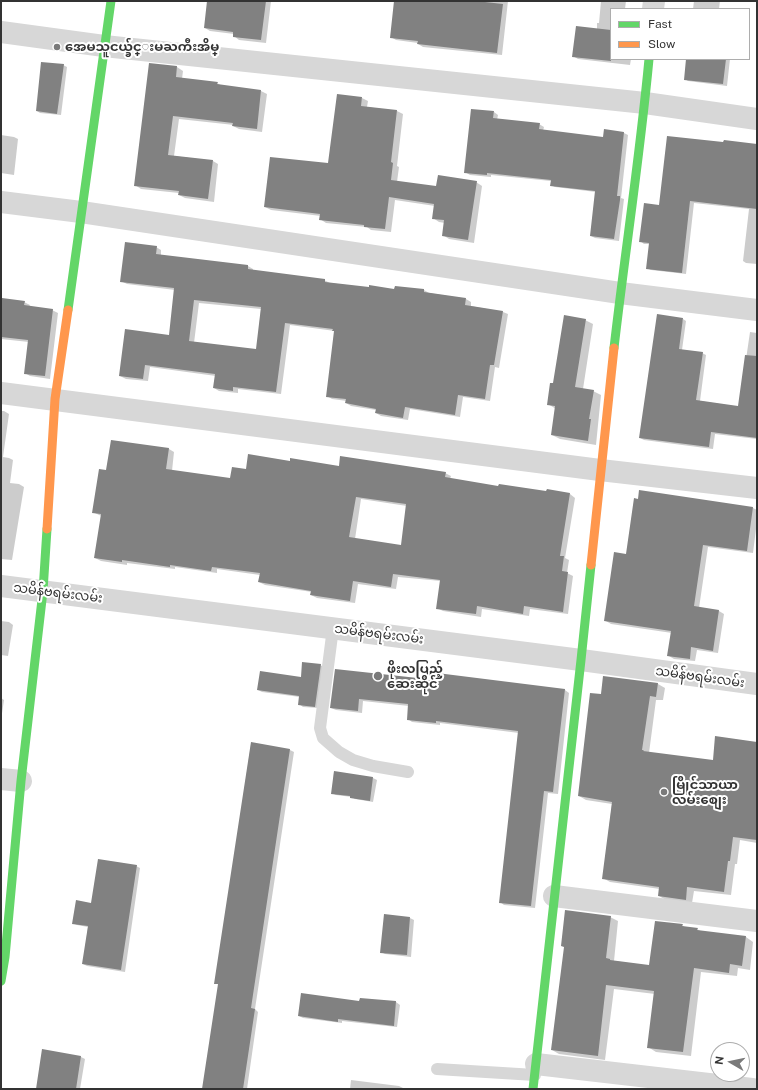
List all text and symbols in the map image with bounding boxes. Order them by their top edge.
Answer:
legend [610,8,750,60]
text: Fast [648,17,672,31]
text: Slow [648,37,675,51]
place label: အေမသူငယ္ခ်င္းမႀကီးအိမ္ [65,39,219,55]
marker: အေမသူငယ္ခ်င္းမႀကီးအိမ္ [52,42,62,52]
street label: သမိန်ဗရမ်းလမ်း [12,580,104,606]
street label: သမိန်ဗရမ်းလမ်း [333,621,425,647]
place label: ဖိုးလပြည့် ဆေးဆိုင် [387,661,443,692]
street label: သမိန်ဗရမ်းလမ်း [654,663,746,691]
marker: ဖိုးလပြည့် ဆေးဆိုင် [372,670,384,682]
place label: မြိုင်သာယာ လမ်းစျေး [672,777,738,808]
marker: မြိုင်သာယာ လမ်းစျေး [659,787,669,797]
north arrow [710,1042,750,1082]
text: N [713,1055,726,1065]

